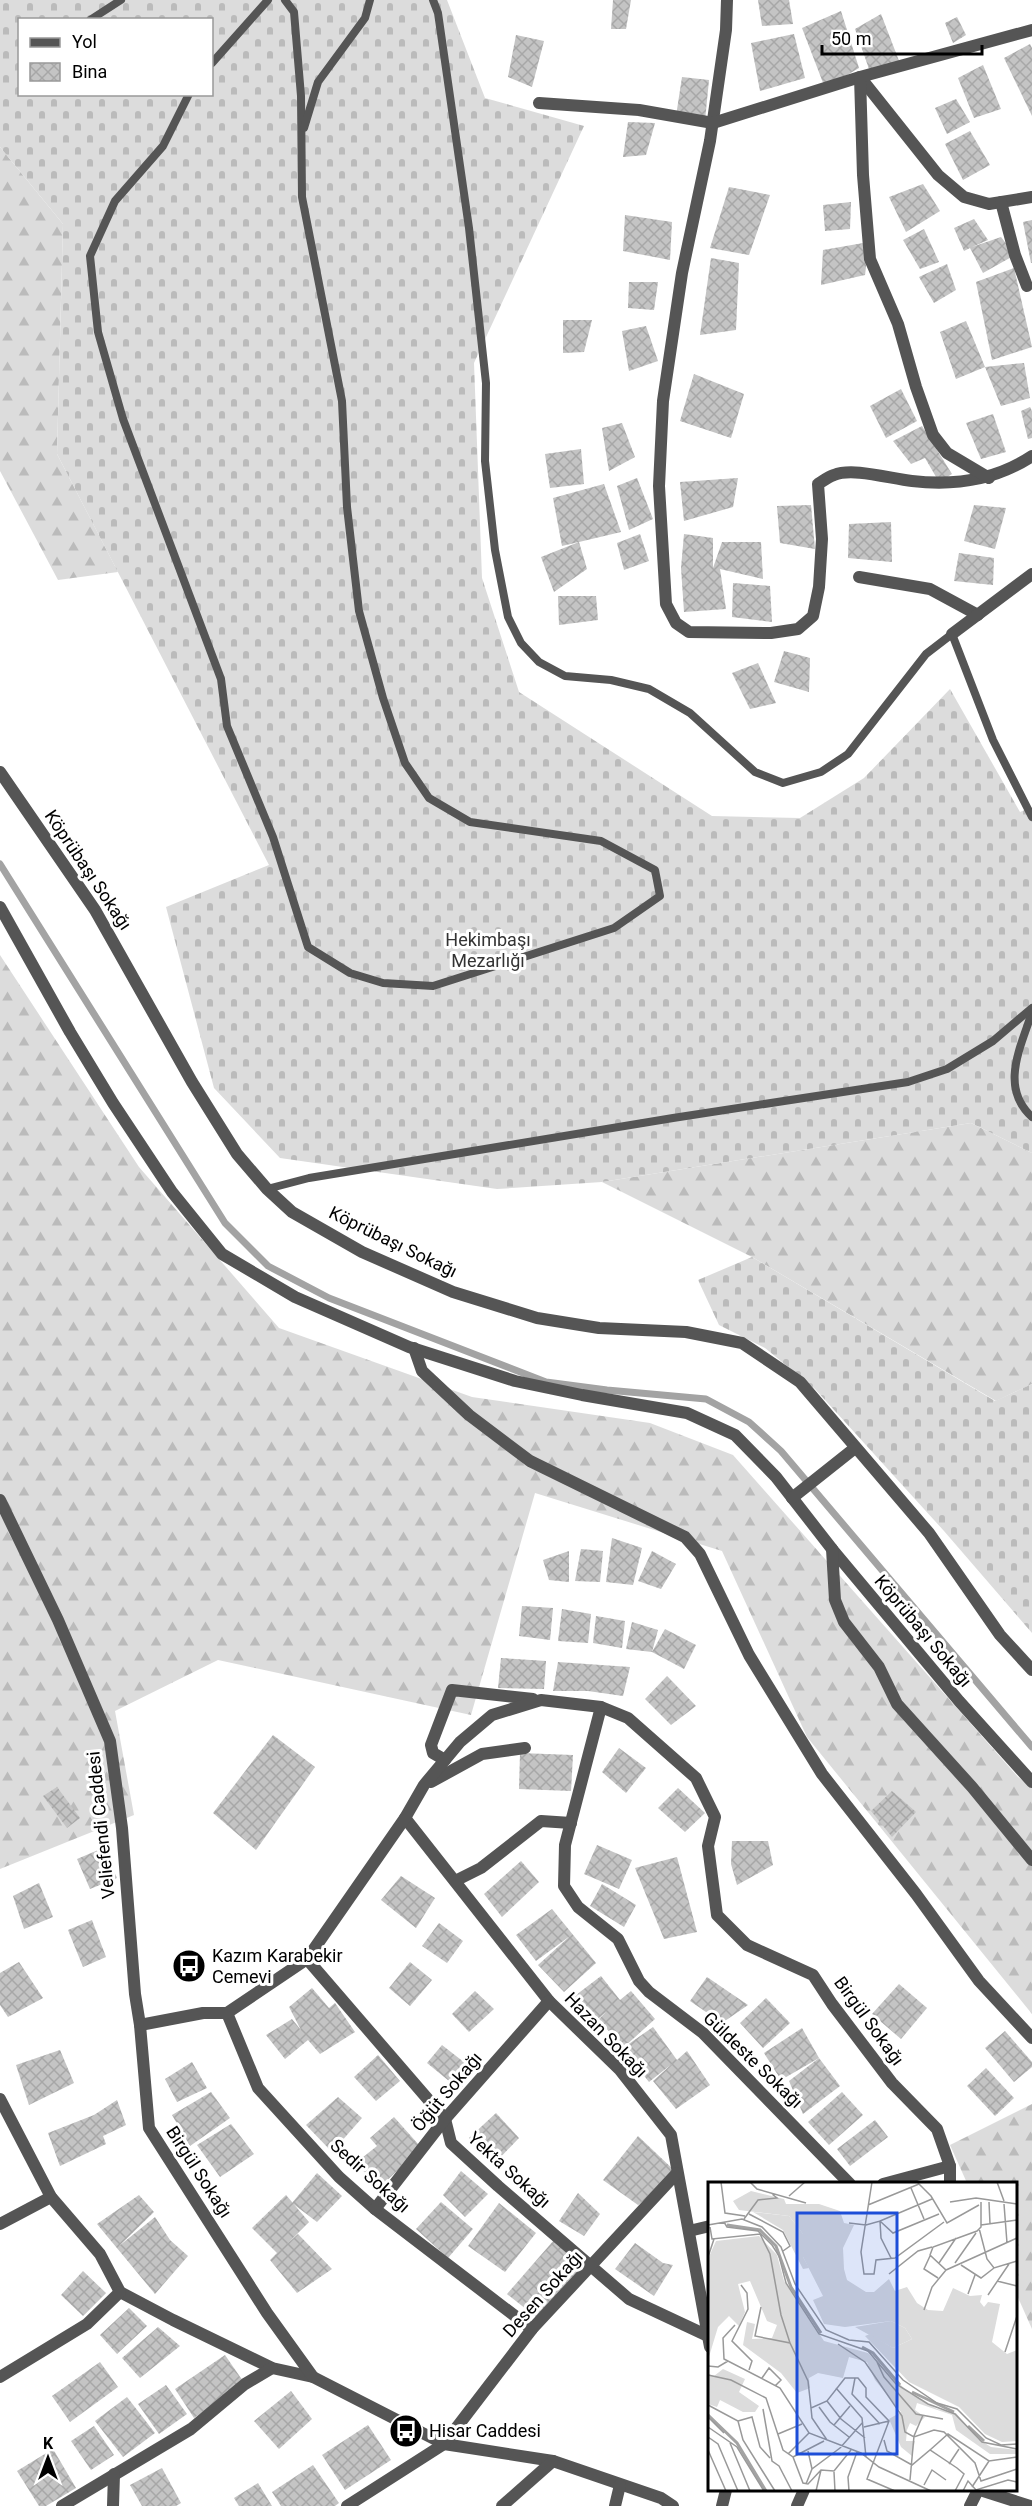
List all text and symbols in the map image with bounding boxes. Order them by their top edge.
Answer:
legend [18,18,213,96]
scale bar [822,18,982,56]
text: 50 m [831,28,871,49]
text: Yol [72,31,97,52]
text: Bina [72,61,107,82]
street label: Köprübaşı Sokağı [41,806,136,934]
park label: Hekimbaşı Mezarlığı [445,929,531,971]
street label: Köprübaşı Sokağı [326,1201,461,1282]
street label: Köprübaşı Sokağı [870,1570,976,1691]
street label: Veliefendi Caddesi [82,1750,119,1900]
place label: Kazım Karabekir Cemevi [212,1945,343,1987]
bus stop icon: Kazım Karabekir Cemevi [171,1948,207,1984]
street label: Birgül Sokağı [830,1972,909,2069]
street label: Hazan Sokağı [561,1988,652,2082]
street label: Güldeste Sokağı [699,2007,807,2112]
street label: Öğüt Sokağı [407,2048,486,2136]
street label: Birgül Sokağı [162,2122,237,2221]
street label: Yekta Sokağı [464,2127,555,2212]
street label: Sedir Sokağı [326,2134,414,2217]
inset map [708,2182,1017,2491]
street label: Desen Sokağı [498,2246,587,2341]
bus stop icon: Hisar Caddesi [388,2413,424,2449]
place label: Hisar Caddesi [429,2420,541,2441]
north arrow [18,2428,78,2488]
text: K [43,2434,54,2453]

